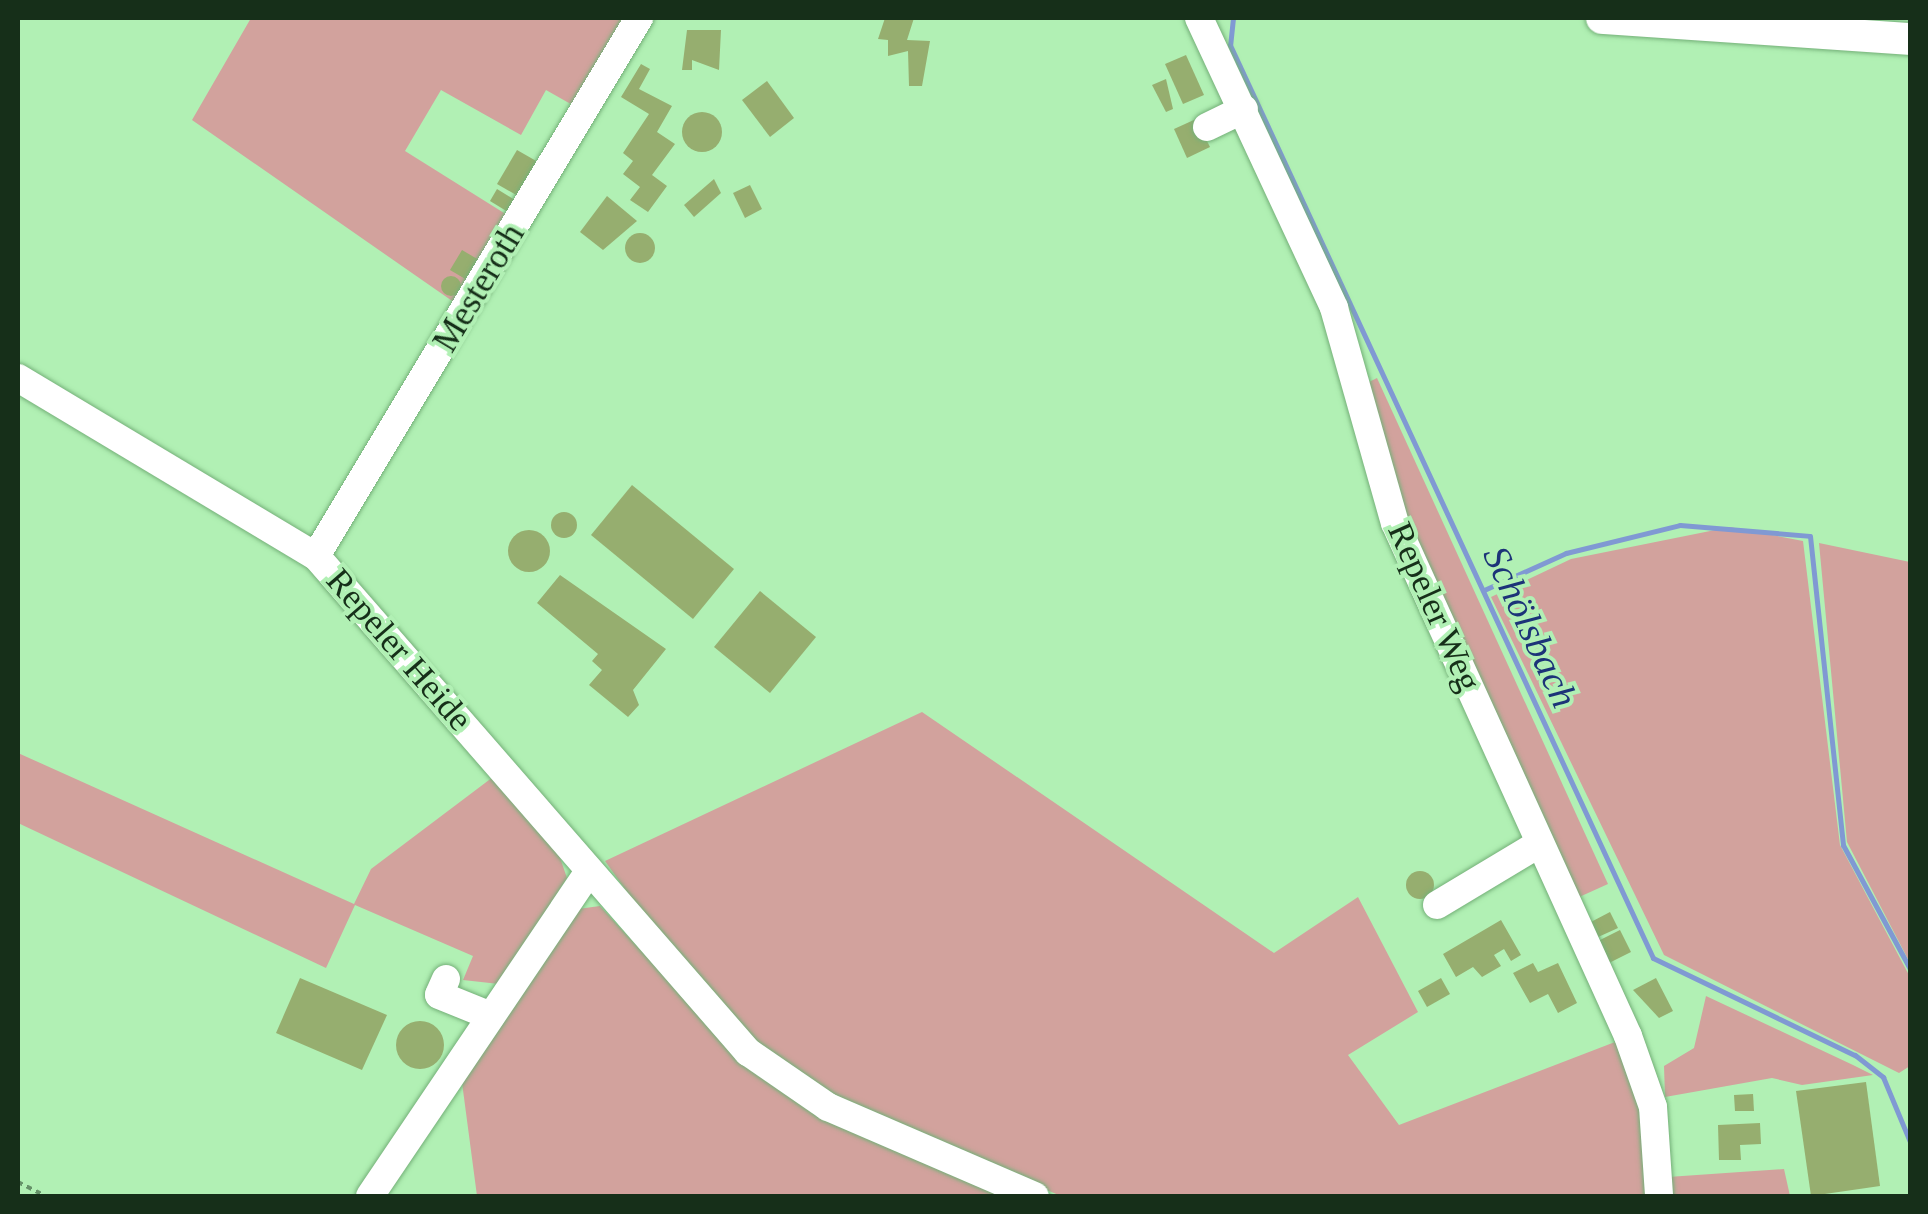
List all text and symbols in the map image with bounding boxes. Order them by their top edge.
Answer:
street label: Mesteroth [424,216,534,360]
street label: Repeler Weg [1378,516,1490,698]
water label: Schölsbach [1473,539,1587,715]
street label: Repeler Heide [317,560,481,740]

